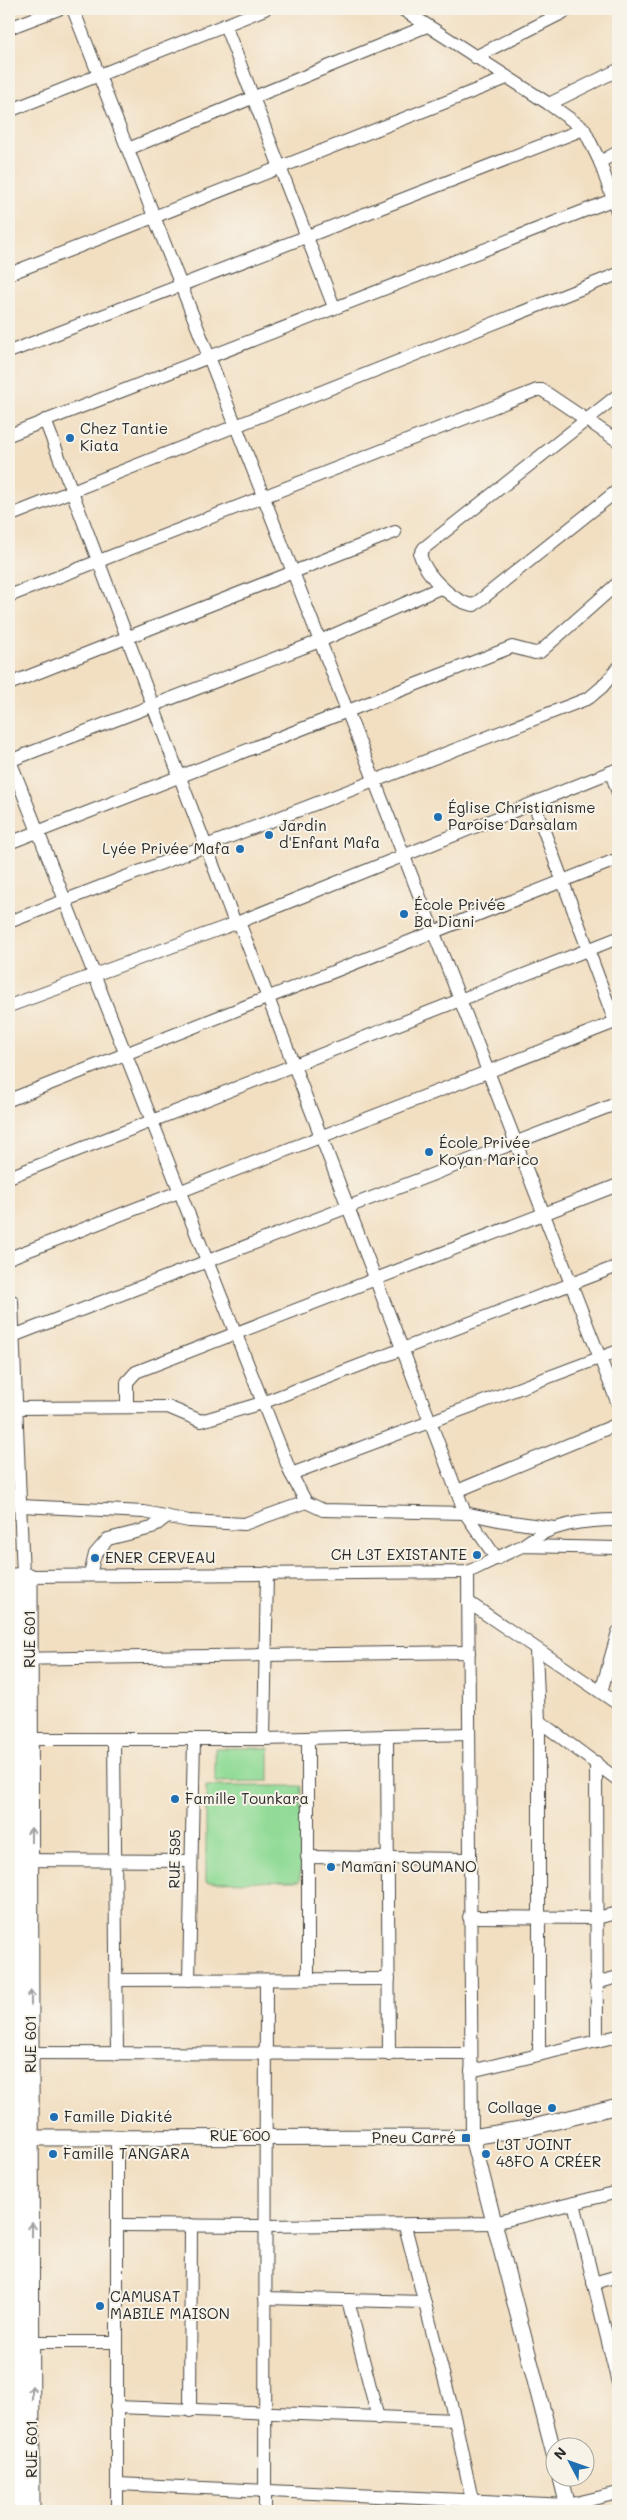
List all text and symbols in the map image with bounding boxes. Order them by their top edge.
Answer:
place label: Chez Tantie Kiata [80,418,168,455]
marker: Chez Tantie Kiata [64,432,76,444]
place label: Église Christianisme Paroise Darsalam [448,797,596,834]
marker: Église Christianisme Paroise Darsalam [432,811,444,823]
place label: Jardin d'Enfant Mafa [279,815,380,852]
marker: Jardin d'Enfant Mafa [263,829,275,841]
place label: Lyée Privée Mafa [102,838,230,858]
marker: Lyée Privée Mafa [234,843,246,855]
place label: École Privée Ba Diani [414,894,506,931]
marker: École Privée Ba Diani [398,908,410,920]
place label: École Privée Koyan Marico [439,1132,539,1169]
marker: École Privée Koyan Marico [423,1146,435,1158]
place label: CH L3T EXISTANTE [331,1544,467,1564]
place label: ENER CERVEAU [105,1547,215,1567]
marker: CH L3T EXISTANTE [471,1549,483,1561]
marker: ENER CERVEAU [89,1552,101,1564]
street label: RUE 601 [19,1610,39,1668]
place label: Famille Tounkara [185,1788,309,1808]
marker: Famille Tounkara [169,1793,181,1805]
one-way arrow [26,1827,36,1844]
street label: RUE 595 [163,1829,185,1889]
place label: Mamani SOUMANO [341,1856,477,1876]
marker: Mamani SOUMANO [325,1861,337,1873]
one-way arrow [26,1990,36,2006]
street label: RUE 601 [20,2015,40,2073]
place label: Collage [488,2097,542,2117]
marker: Collage [546,2102,558,2114]
place label: Famille Diakité [64,2106,173,2126]
marker: Famille Diakité [48,2111,60,2123]
street label: RUE 600 [210,2125,270,2145]
place label: Pneu Carré [372,2127,456,2147]
marker: Pneu Carré [460,2132,472,2144]
place label: L3T JOINT 48FO A CRÉER [496,2134,601,2171]
place label: Famille TANGARA [63,2143,190,2163]
marker: Famille TANGARA [47,2148,59,2160]
marker: L3T JOINT 48FO A CRÉER [480,2148,492,2160]
one-way arrow [27,2222,37,2238]
place label: CAMUSAT MABILE MAISON [110,2286,230,2323]
marker: CAMUSAT MABILE MAISON [94,2300,106,2312]
one-way arrow [27,2385,37,2401]
street label: RUE 601 [21,2420,41,2478]
north arrow [544,2438,594,2488]
text: N [549,2443,570,2463]

